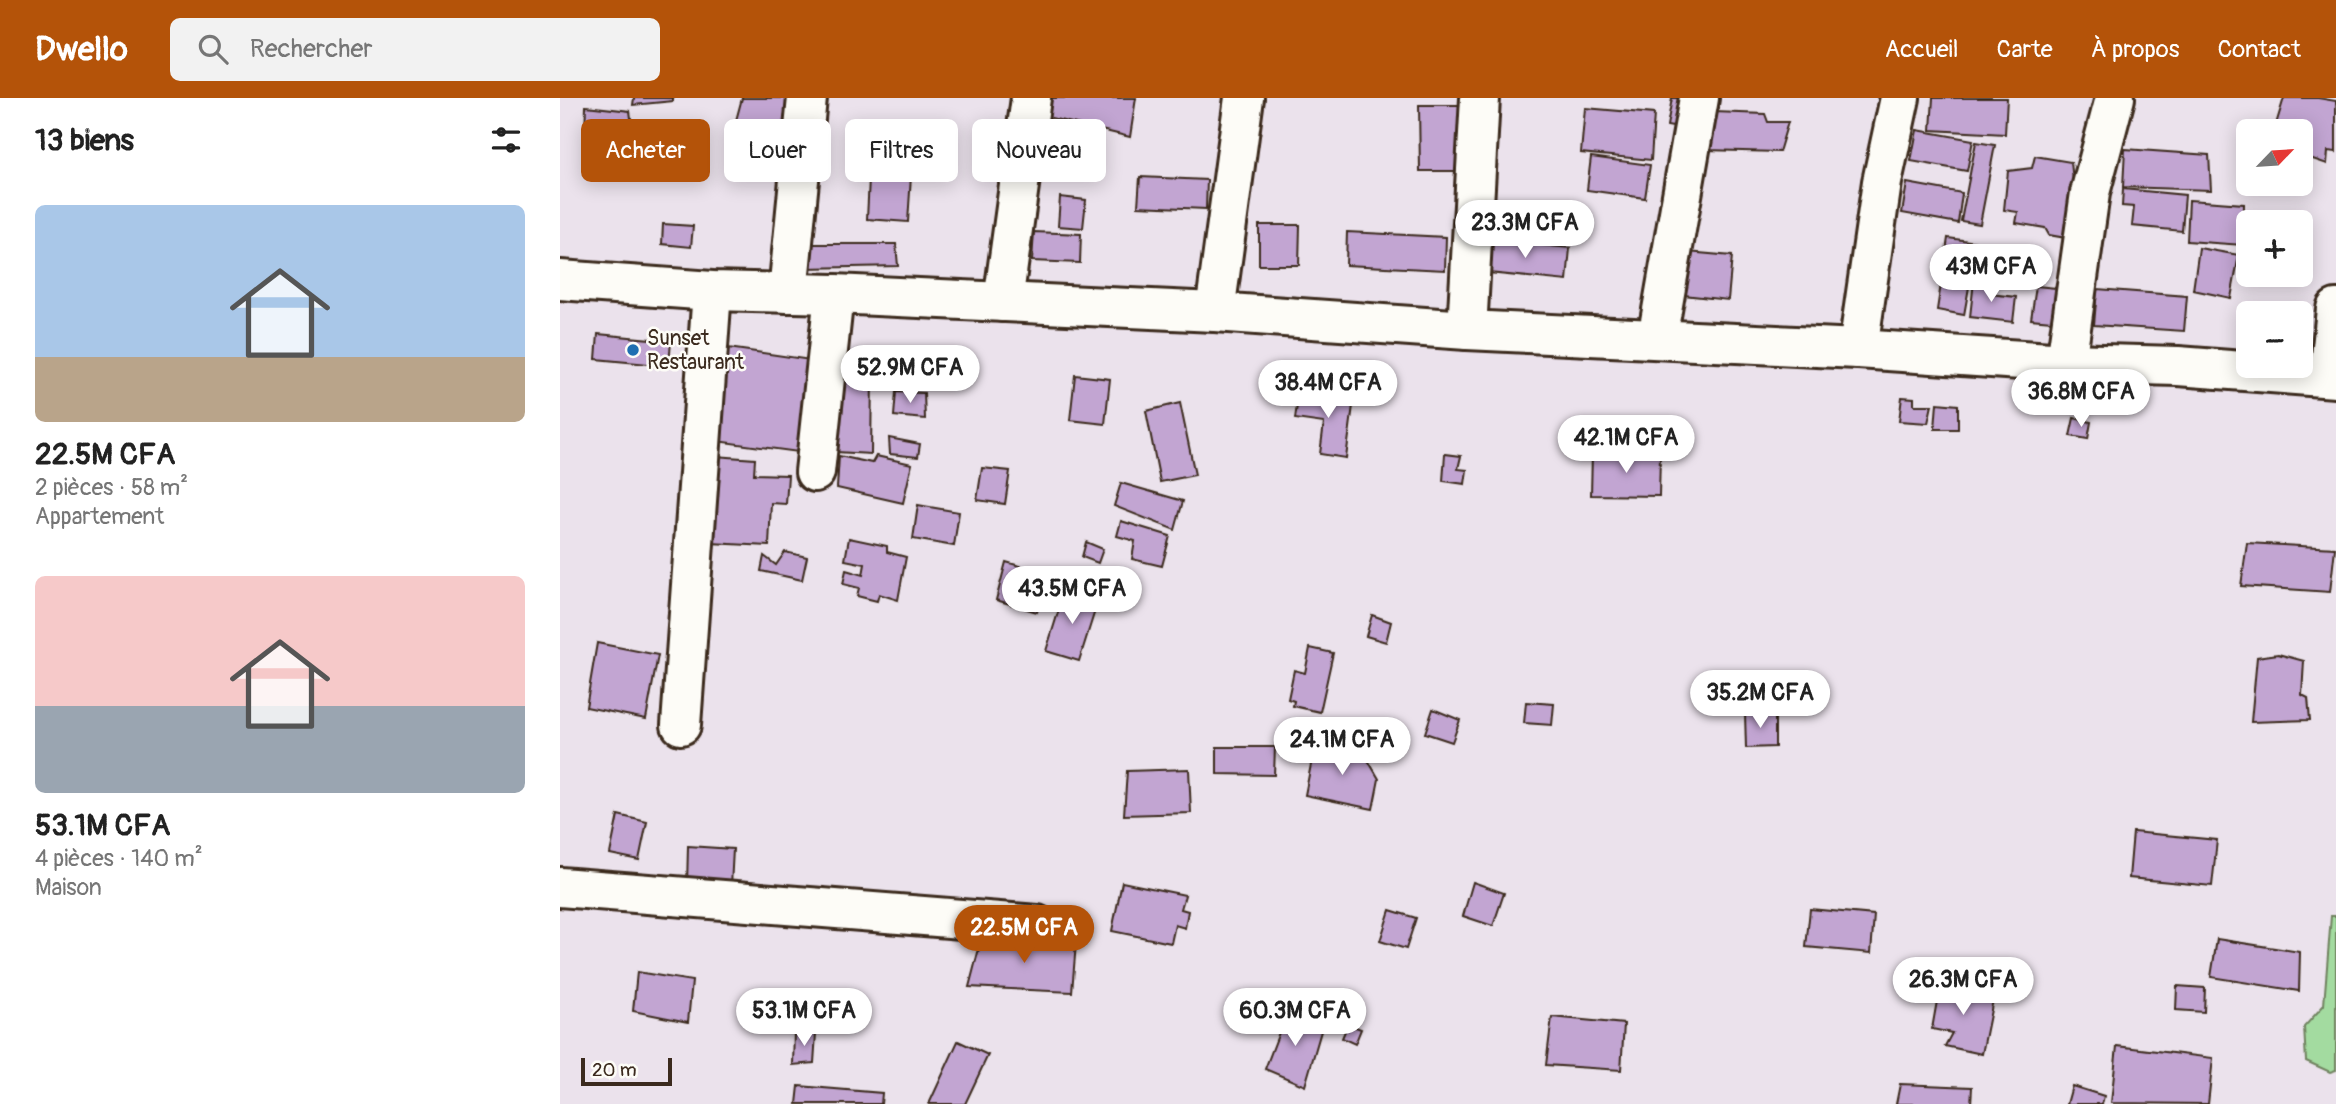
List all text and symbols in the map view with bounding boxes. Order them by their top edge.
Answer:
search box [170,18,660,81]
text: Dwello [35,29,128,70]
icon: search [194,30,232,68]
text: Rechercher [250,33,373,65]
text: Accueil [1885,35,1959,64]
text: Carte [1997,35,2053,64]
text: À propos [2091,35,2180,64]
text: Contact [2218,35,2301,64]
chip: Acheter [581,119,710,182]
chip: Louer [724,119,831,182]
chip: Filtres [845,119,958,182]
chip: Nouveau [972,119,1106,182]
north arrow [2236,119,2314,196]
map controls [2236,119,2313,378]
icon: filters [487,121,525,159]
text: 13 biens [35,122,134,159]
pin: 23.3M CFA [1445,200,1605,260]
text: 23.3M CFA [1471,208,1579,237]
button: + [2236,210,2313,287]
pin: 43M CFA [1926,244,2056,304]
icon: home [217,250,343,376]
text: 43M CFA [1946,252,2036,281]
button: − [2236,301,2313,378]
place label: Sunset Restaurant [647,325,745,376]
marker: Sunset Restaurant [625,342,641,358]
pin: 52.9M CFA [830,345,990,405]
text: 52.9M CFA [857,353,963,382]
pin: 38.4M CFA [1248,360,1408,420]
text: 38.4M CFA [1274,368,1382,397]
pin: 36.8M CFA [2001,370,2161,429]
text: 36.8M CFA [2027,377,2135,406]
pin: 42.1M CFA [1546,416,1706,475]
text: 42.1M CFA [1574,423,1678,452]
text: 22.5M CFA [35,436,176,473]
text: 2 pièces · 58 m² [35,473,188,502]
text: Appartement [35,502,164,531]
pin: 43.5M CFA [992,566,1152,626]
text: 43.5M CFA [1018,574,1126,603]
icon: home [217,621,343,747]
pin: 35.2M CFA [1680,670,1840,730]
text: 35.2M CFA [1706,678,1814,707]
pin: 24.1M CFA [1262,718,1422,777]
text: 24.1M CFA [1290,725,1394,754]
text: 53.1M CFA [35,807,170,844]
text: 4 pièces · 140 m² [35,844,203,873]
text: Maison [35,873,102,902]
pin: 22.5M CFA [944,906,1104,965]
text: 22.5M CFA [970,913,1078,942]
pin: 26.3M CFA [1883,958,2043,1017]
text: 26.3M CFA [1909,965,2017,994]
pin: 53.1M CFA [724,988,884,1048]
pin: 60.3M CFA [1215,988,1375,1048]
text: 53.1M CFA [752,996,856,1025]
text: 60.3M CFA [1239,996,1351,1025]
scale bar [581,1055,672,1087]
text: 20 m [592,1058,637,1082]

